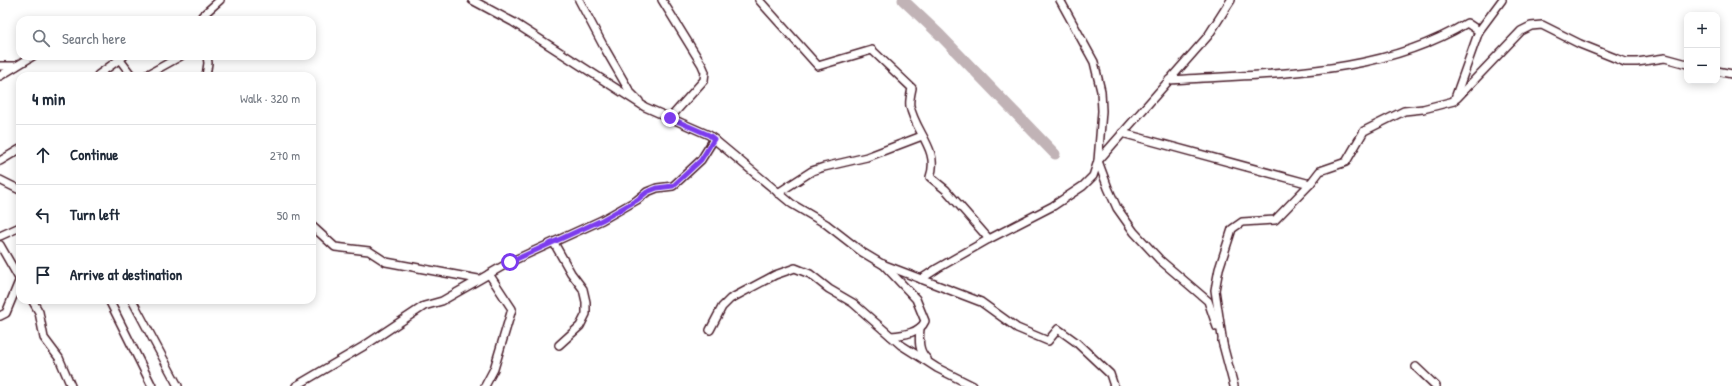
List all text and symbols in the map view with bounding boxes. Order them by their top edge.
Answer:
map controls [1684,12,1720,84]
button: + [1684,12,1720,48]
search box [16,16,316,60]
icon: search [30,27,52,49]
text: Search here [62,28,126,49]
button: − [1684,48,1720,84]
text: 4 min [32,87,65,110]
text: Walk · 320 m [240,89,300,107]
route end [661,109,679,127]
icon: ahead [32,144,54,166]
text: Continue [70,144,118,165]
text: 270 m [270,146,300,164]
icon: left [32,204,54,226]
text: Turn left [70,204,120,225]
text: 50 m [277,206,300,224]
route start [501,253,519,271]
icon: arrive [32,264,54,286]
text: Arrive at destination [70,264,182,285]

